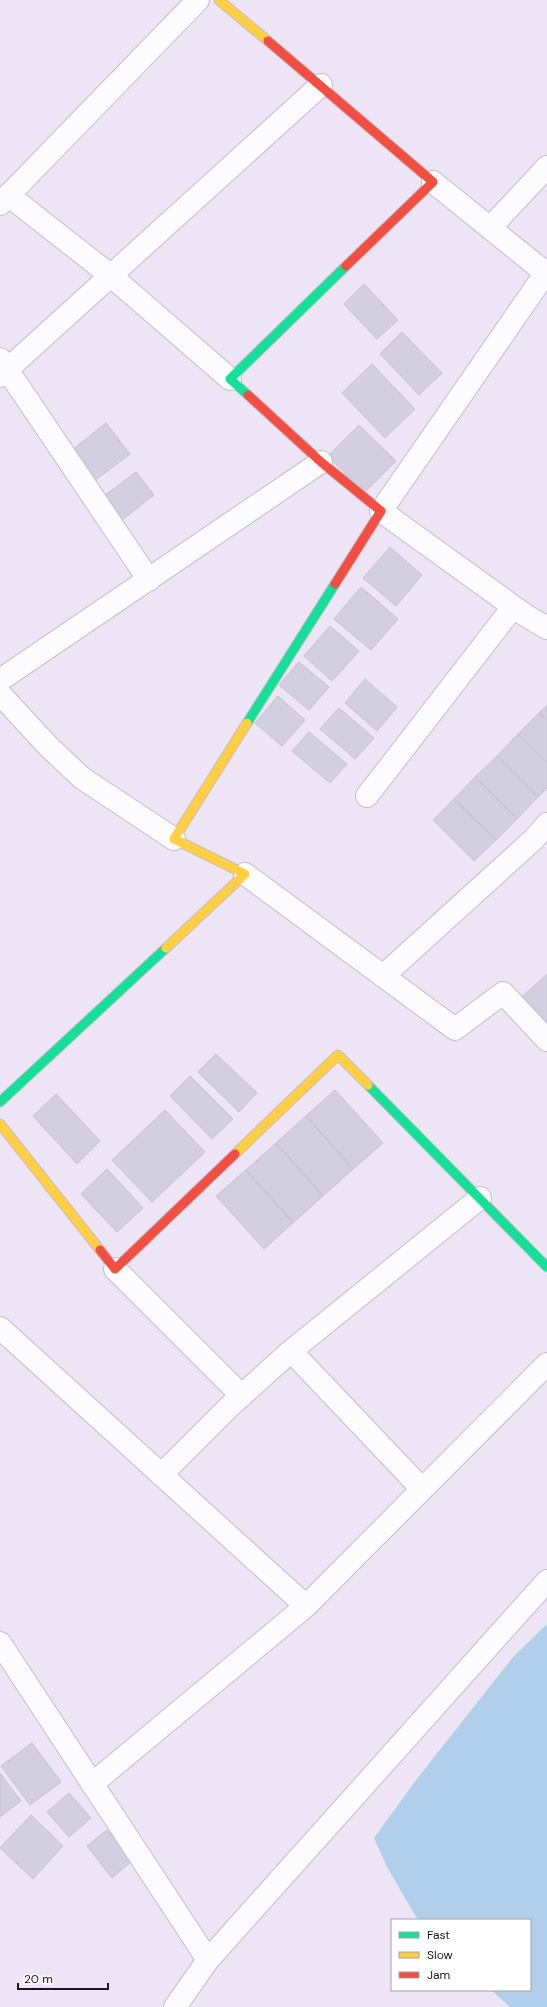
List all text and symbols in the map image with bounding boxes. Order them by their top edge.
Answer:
legend [391,1919,531,1991]
text: Fast [427,1927,450,1943]
text: Slow [427,1947,453,1963]
scale bar [18,1965,108,1991]
text: Jam [427,1967,450,1983]
text: 20 m [24,1971,53,1987]

